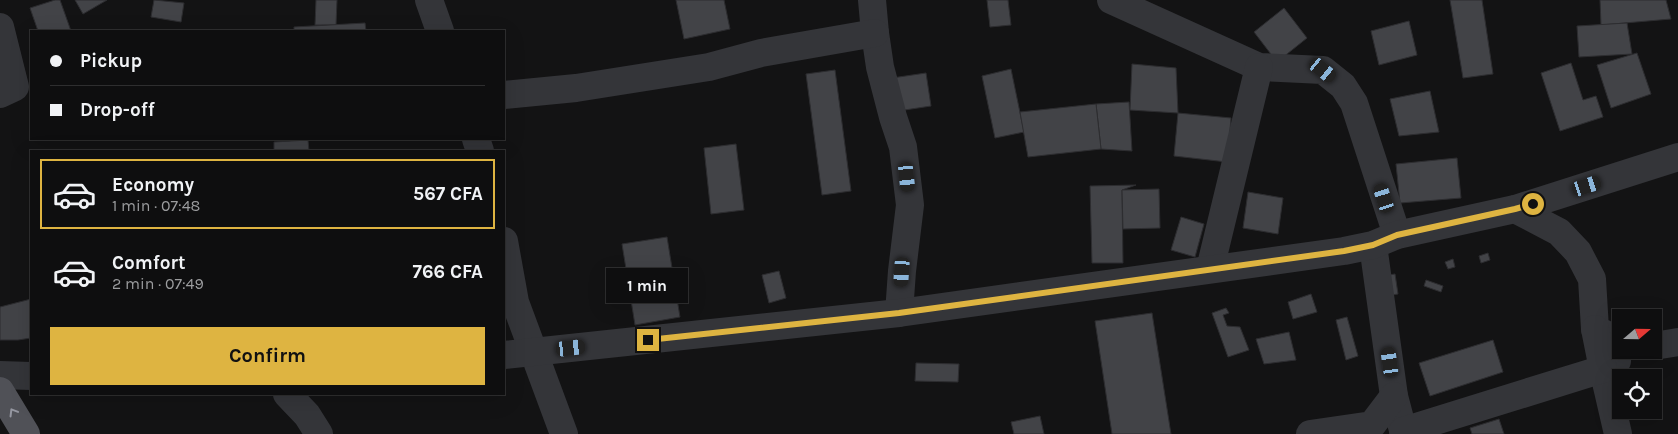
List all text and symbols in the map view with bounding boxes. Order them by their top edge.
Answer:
text: Pickup [80,50,142,72]
car [1306,55,1339,85]
text: Drop-off [80,99,155,121]
car [897,161,916,193]
icon: car [52,172,97,217]
text: Economy [112,174,194,196]
car [1570,174,1603,198]
car [1372,181,1395,215]
text: 567 CFA [413,183,483,205]
route start [1522,193,1544,215]
text: 1 min · 07:48 [112,196,200,215]
icon: car [52,250,97,295]
text: Comfort [112,252,186,274]
car [893,257,910,287]
text: 766 CFA [413,261,483,283]
callout: 1 min [607,268,689,302]
text: 2 min · 07:49 [112,274,204,293]
text: 1 min [627,276,667,295]
north arrow [1612,309,1662,359]
map controls [1612,309,1662,419]
button: Confirm [50,327,485,385]
route end [637,329,659,351]
car [555,339,586,357]
car [1380,346,1399,378]
button: locate [1612,369,1662,419]
one-way arrow [9,409,19,418]

